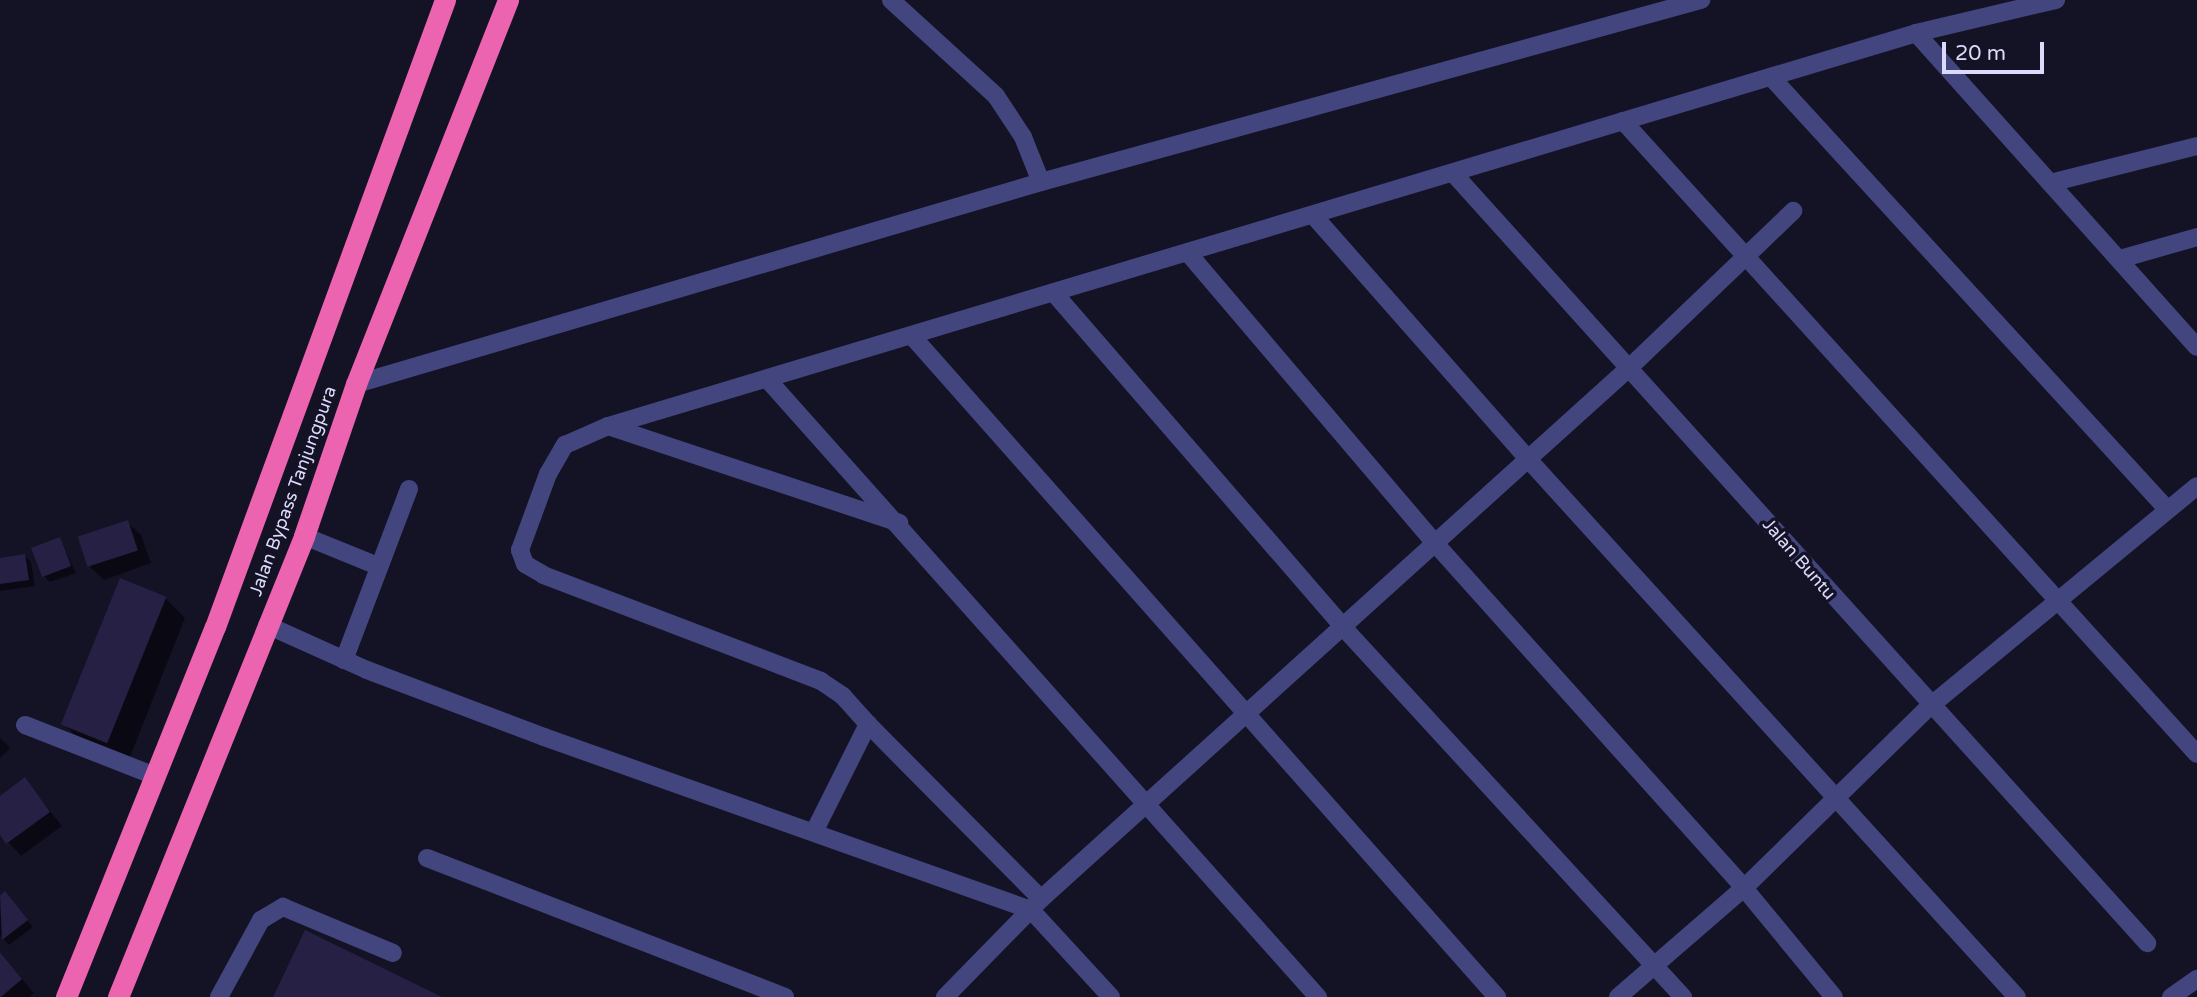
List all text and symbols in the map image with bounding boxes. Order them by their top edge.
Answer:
scale bar [1945,28,2046,72]
text: 20 m [1955,41,2006,66]
street label: Jalan Bypass Tanjungpura [245,383,341,599]
street label: Jalan Buntu [1758,514,1840,604]

